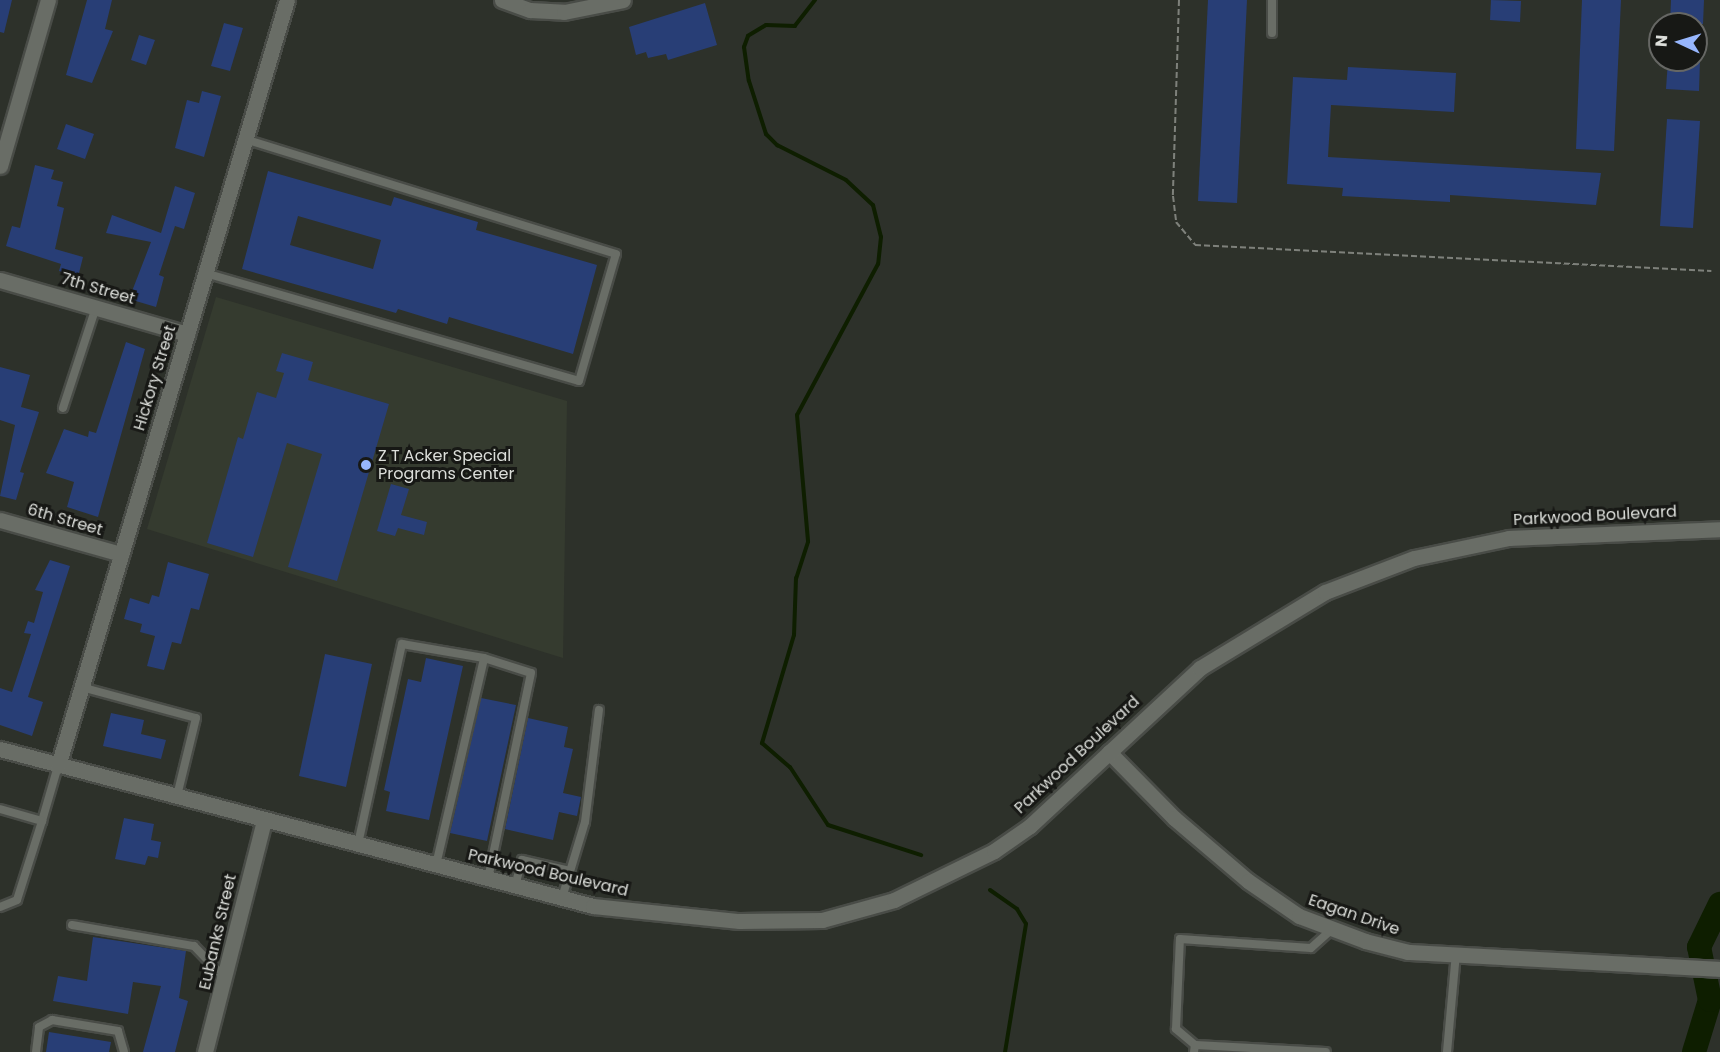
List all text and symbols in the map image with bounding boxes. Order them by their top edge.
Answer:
north arrow [1648,12,1708,72]
text: N [1650,34,1673,48]
street label: 7th Street [59,269,137,309]
street label: Hickory Street [130,323,180,433]
place label: Z T Acker Special Programs Center [378,446,514,484]
marker: Z T Acker Special Programs Center [359,458,373,472]
street label: 6th Street [25,500,105,540]
street label: Parkwood Boulevard [1513,502,1677,530]
street label: Parkwood Boulevard [1011,692,1143,818]
street label: Parkwood Boulevard [466,845,630,901]
street label: Eubanks Street [195,872,241,992]
street label: Eagan Drive [1306,890,1402,940]

